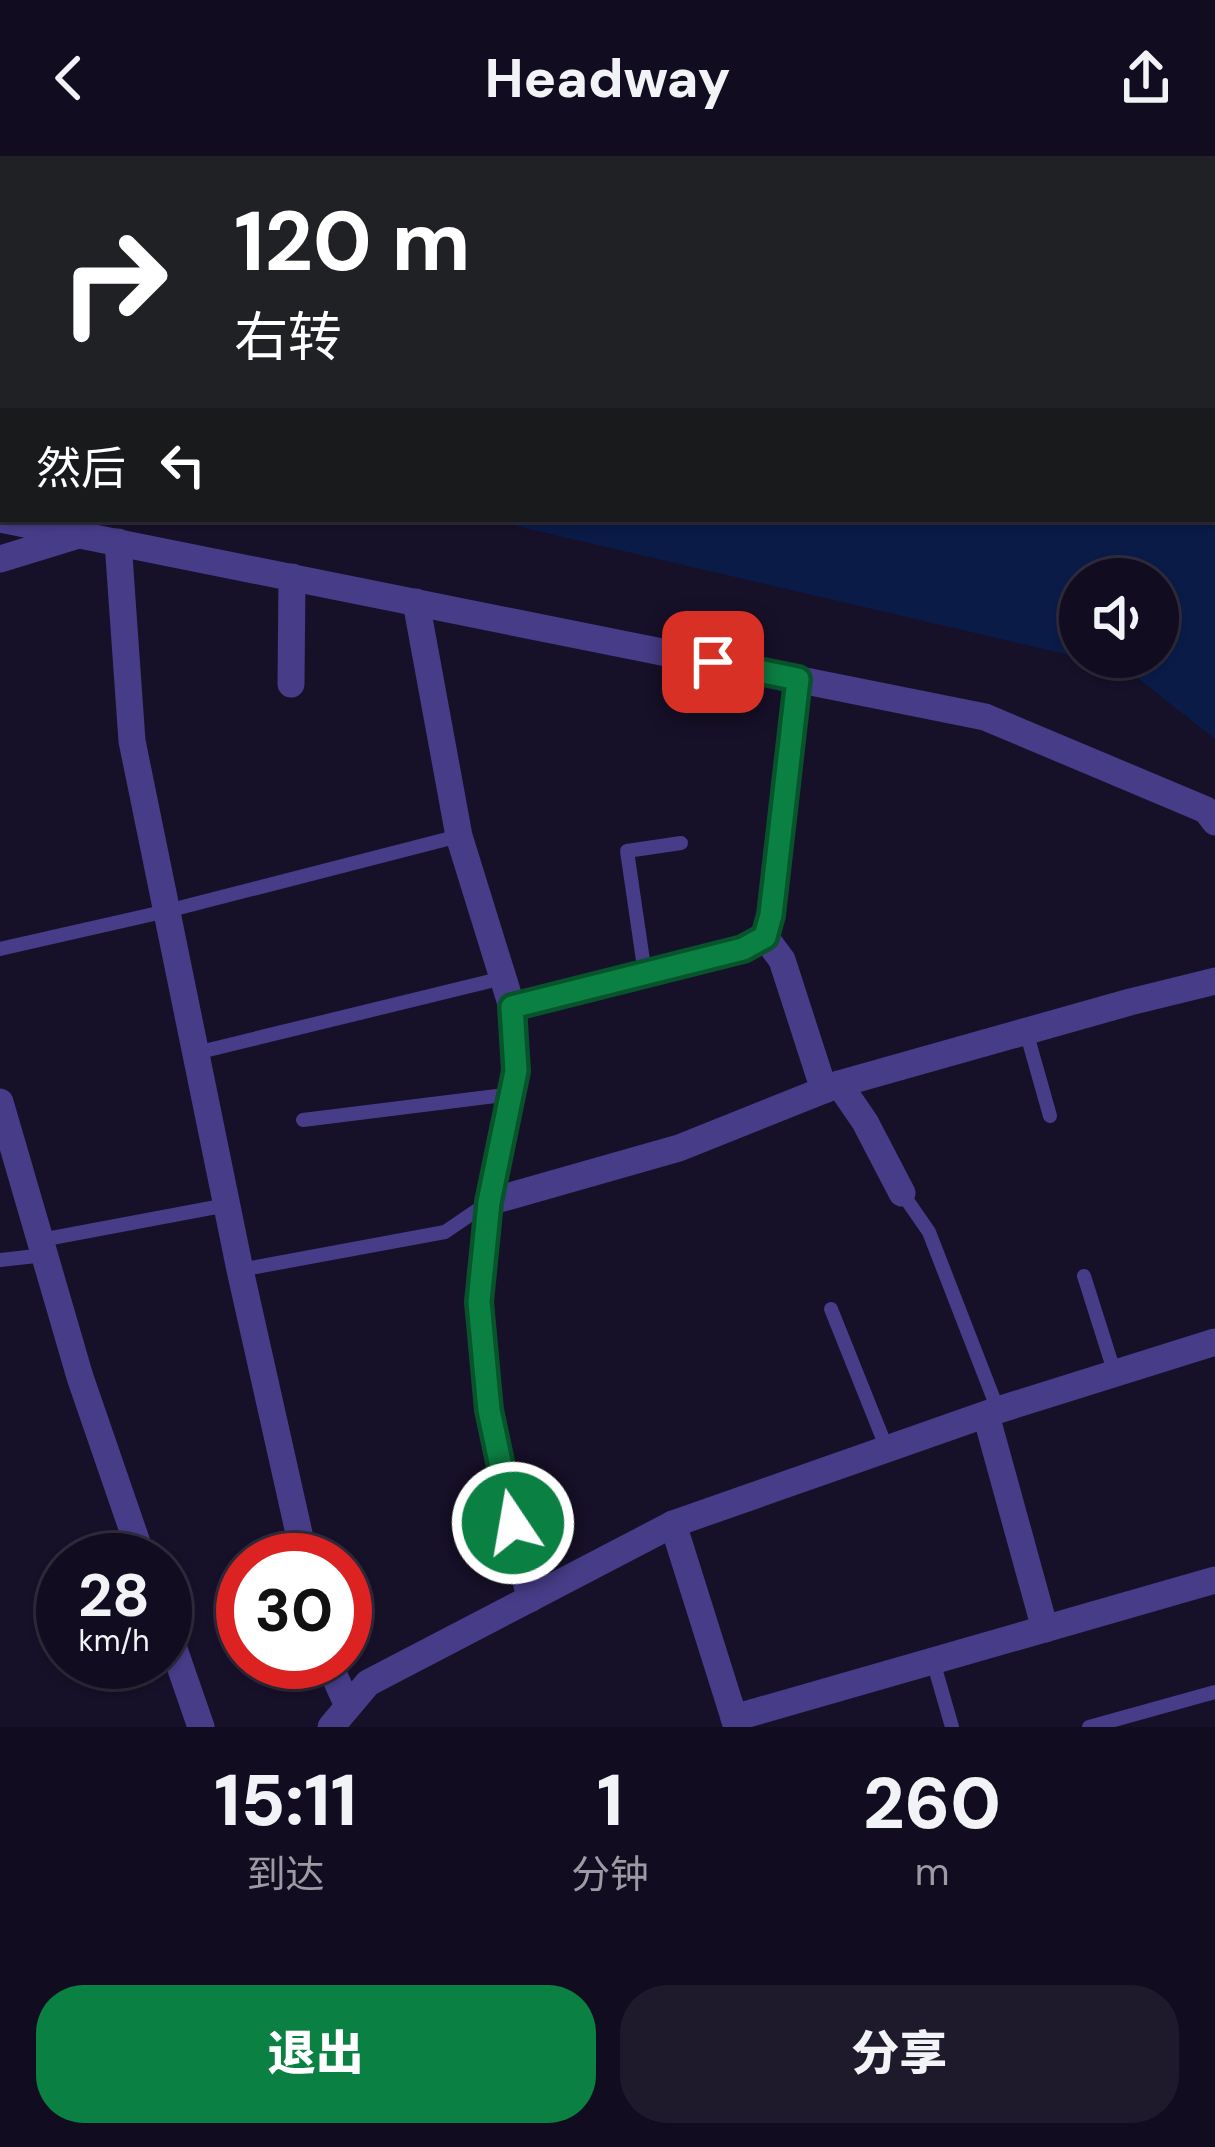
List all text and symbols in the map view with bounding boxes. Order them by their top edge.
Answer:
text: Headway [485,43,730,114]
icon: back [36,45,102,111]
icon: share [1113,45,1179,111]
text: 120 m [234,187,471,296]
icon: right [36,204,192,360]
text: 右转 [234,302,342,373]
icon: left [150,432,216,498]
text: 然后 [36,439,126,498]
map controls [1059,558,1179,678]
button: sound [1059,558,1179,678]
pin [662,611,764,713]
icon: arrive [680,629,746,695]
position arrow [450,1460,576,1586]
speed limit sign: 30 [216,1533,372,1689]
text: 28 [78,1556,150,1635]
text: km/h [79,1621,149,1660]
text: 15:11 [214,1754,357,1847]
text: 1 [597,1754,623,1847]
text: 260 [863,1757,1001,1850]
text: m [915,1846,949,1897]
text: 到达 [247,1849,325,1900]
text: 分钟 [571,1849,649,1900]
button: 退出 [36,1985,596,2123]
button: 分享 [620,1985,1179,2123]

